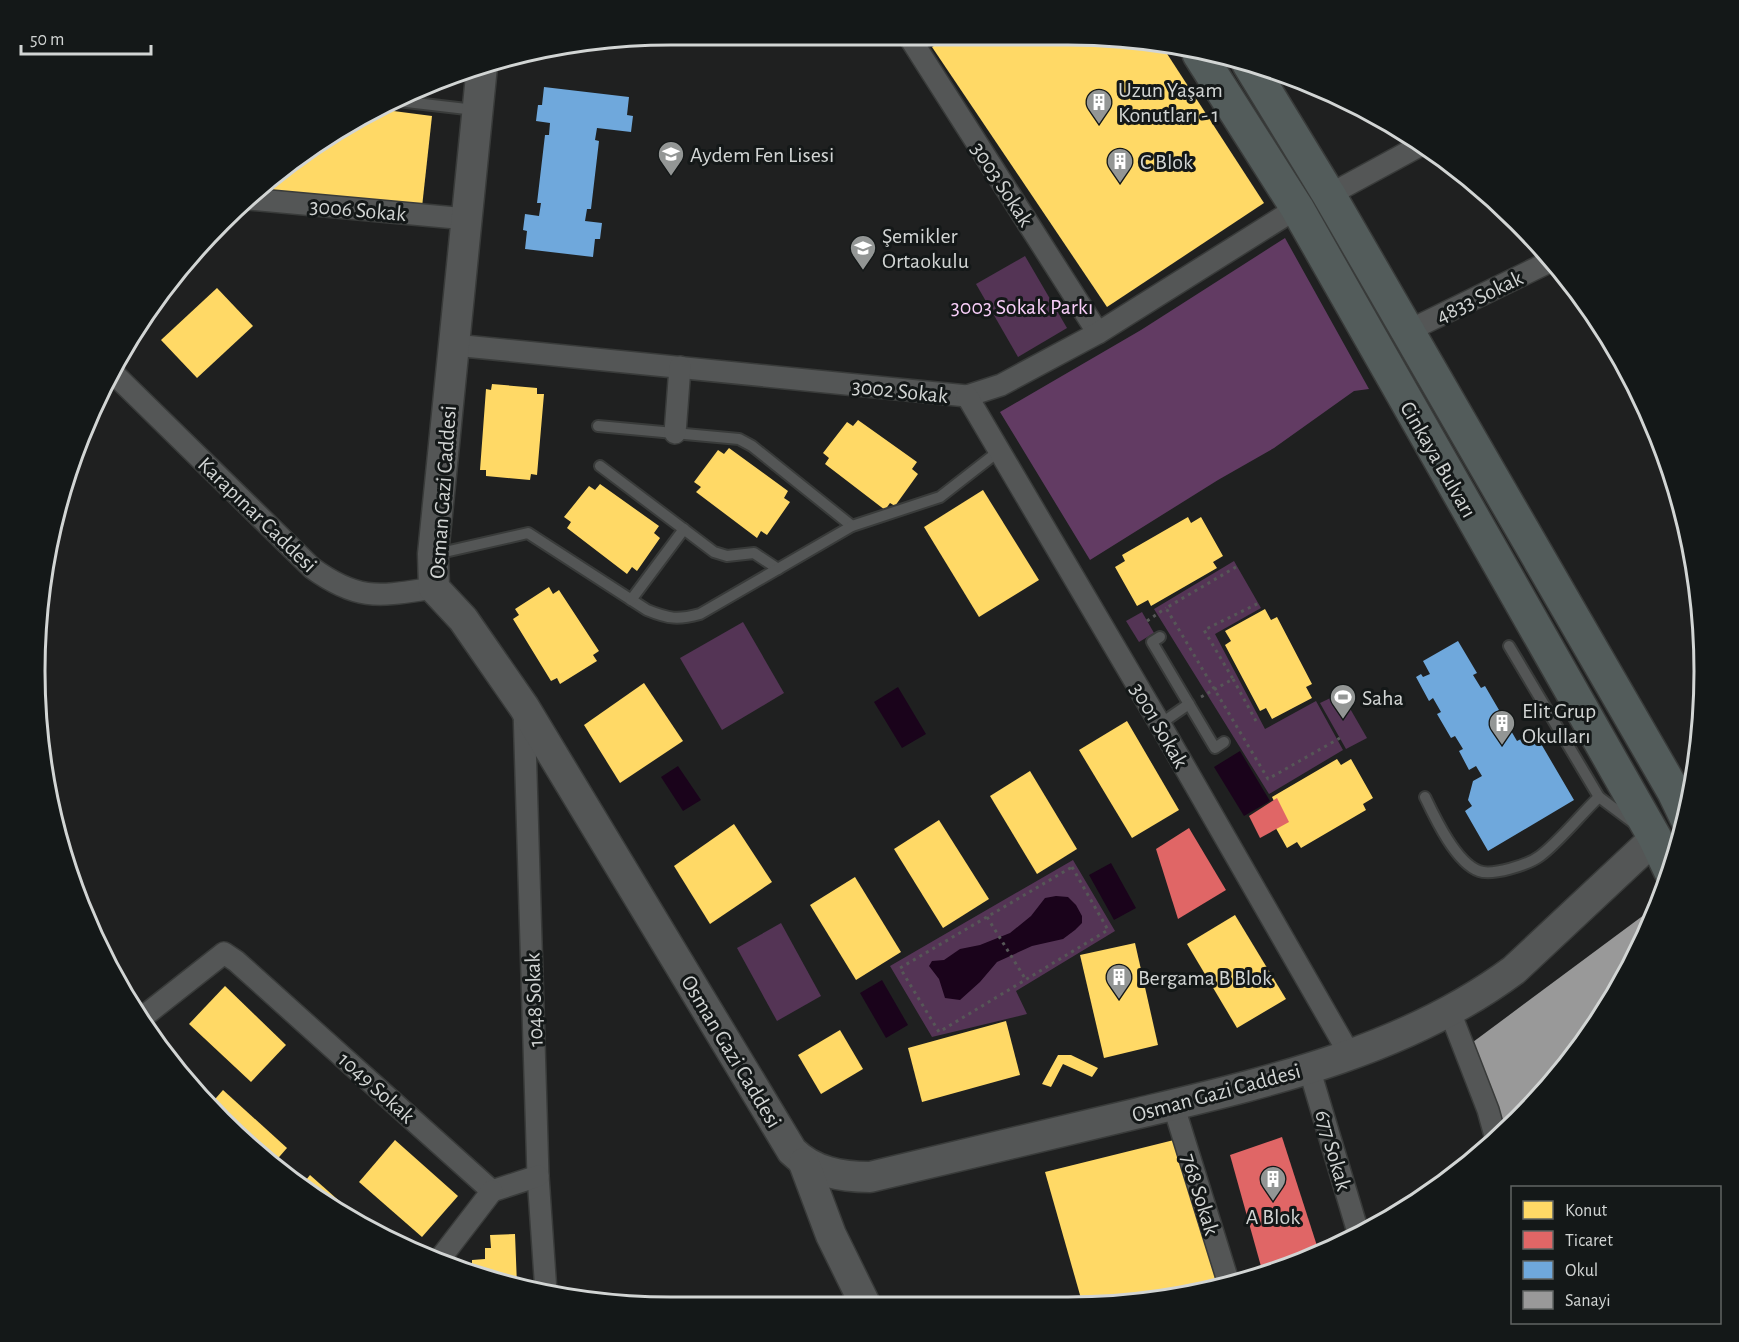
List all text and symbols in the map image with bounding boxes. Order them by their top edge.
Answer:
scale bar [21,18,152,56]
text: 50 m [30,31,64,49]
place label: Uzun Yaşam Konutları - 1 [1118,79,1223,126]
building icon: Uzun Yaşam Konutları - 1 [1084,87,1114,125]
street label: 3003 Sokak [967,138,1037,231]
school or university icon: Aydem Fen Lisesi [656,139,686,177]
place label: Aydem Fen Lisesi [690,144,834,166]
building icon: C Blok [1105,146,1135,184]
place label: C Blok [1140,151,1193,173]
street label: 3006 Sokak [309,195,407,225]
place label: Şemikler Ortaokulu [882,225,969,272]
school or university icon: Şemikler Ortaokulu [848,233,878,271]
street label: 4833 Sokak [1433,267,1526,327]
park label: 3003 Sokak Parkı [951,296,1093,318]
street label: 3002 Sokak [851,375,949,407]
street label: Cinkaya Bulvarı [1396,398,1480,521]
street label: Osman Gazi Caddesi [426,405,460,580]
street label: Karapınar Caddesi [194,453,321,577]
street label: 3001 Sokak [1126,679,1192,772]
sports icon: Saha [1328,682,1358,720]
place label: Saha [1362,687,1404,709]
place label: Elit Grup Okulları [1522,700,1596,747]
building icon: Elit Grup Okulları [1487,708,1517,746]
street label: 1048 Sokak [521,952,547,1047]
building icon: Bergama B Blok [1104,962,1134,1000]
place label: Bergama B Blok [1138,967,1272,989]
street label: Osman Gazi Caddesi [677,971,785,1132]
street label: 1049 Sokak [334,1048,419,1127]
street label: Osman Gazi Caddesi [1129,1060,1303,1126]
street label: 677 Sokak [1311,1107,1355,1193]
street label: 768 Sokak [1177,1151,1223,1238]
building icon: A Blok [1258,1164,1288,1202]
legend [1511,1186,1721,1324]
text: Konut [1565,1202,1608,1220]
place label: A Blok [1246,1206,1300,1228]
text: Ticaret [1565,1232,1613,1250]
text: Okul [1565,1262,1598,1280]
text: Sanayi [1565,1292,1611,1310]

